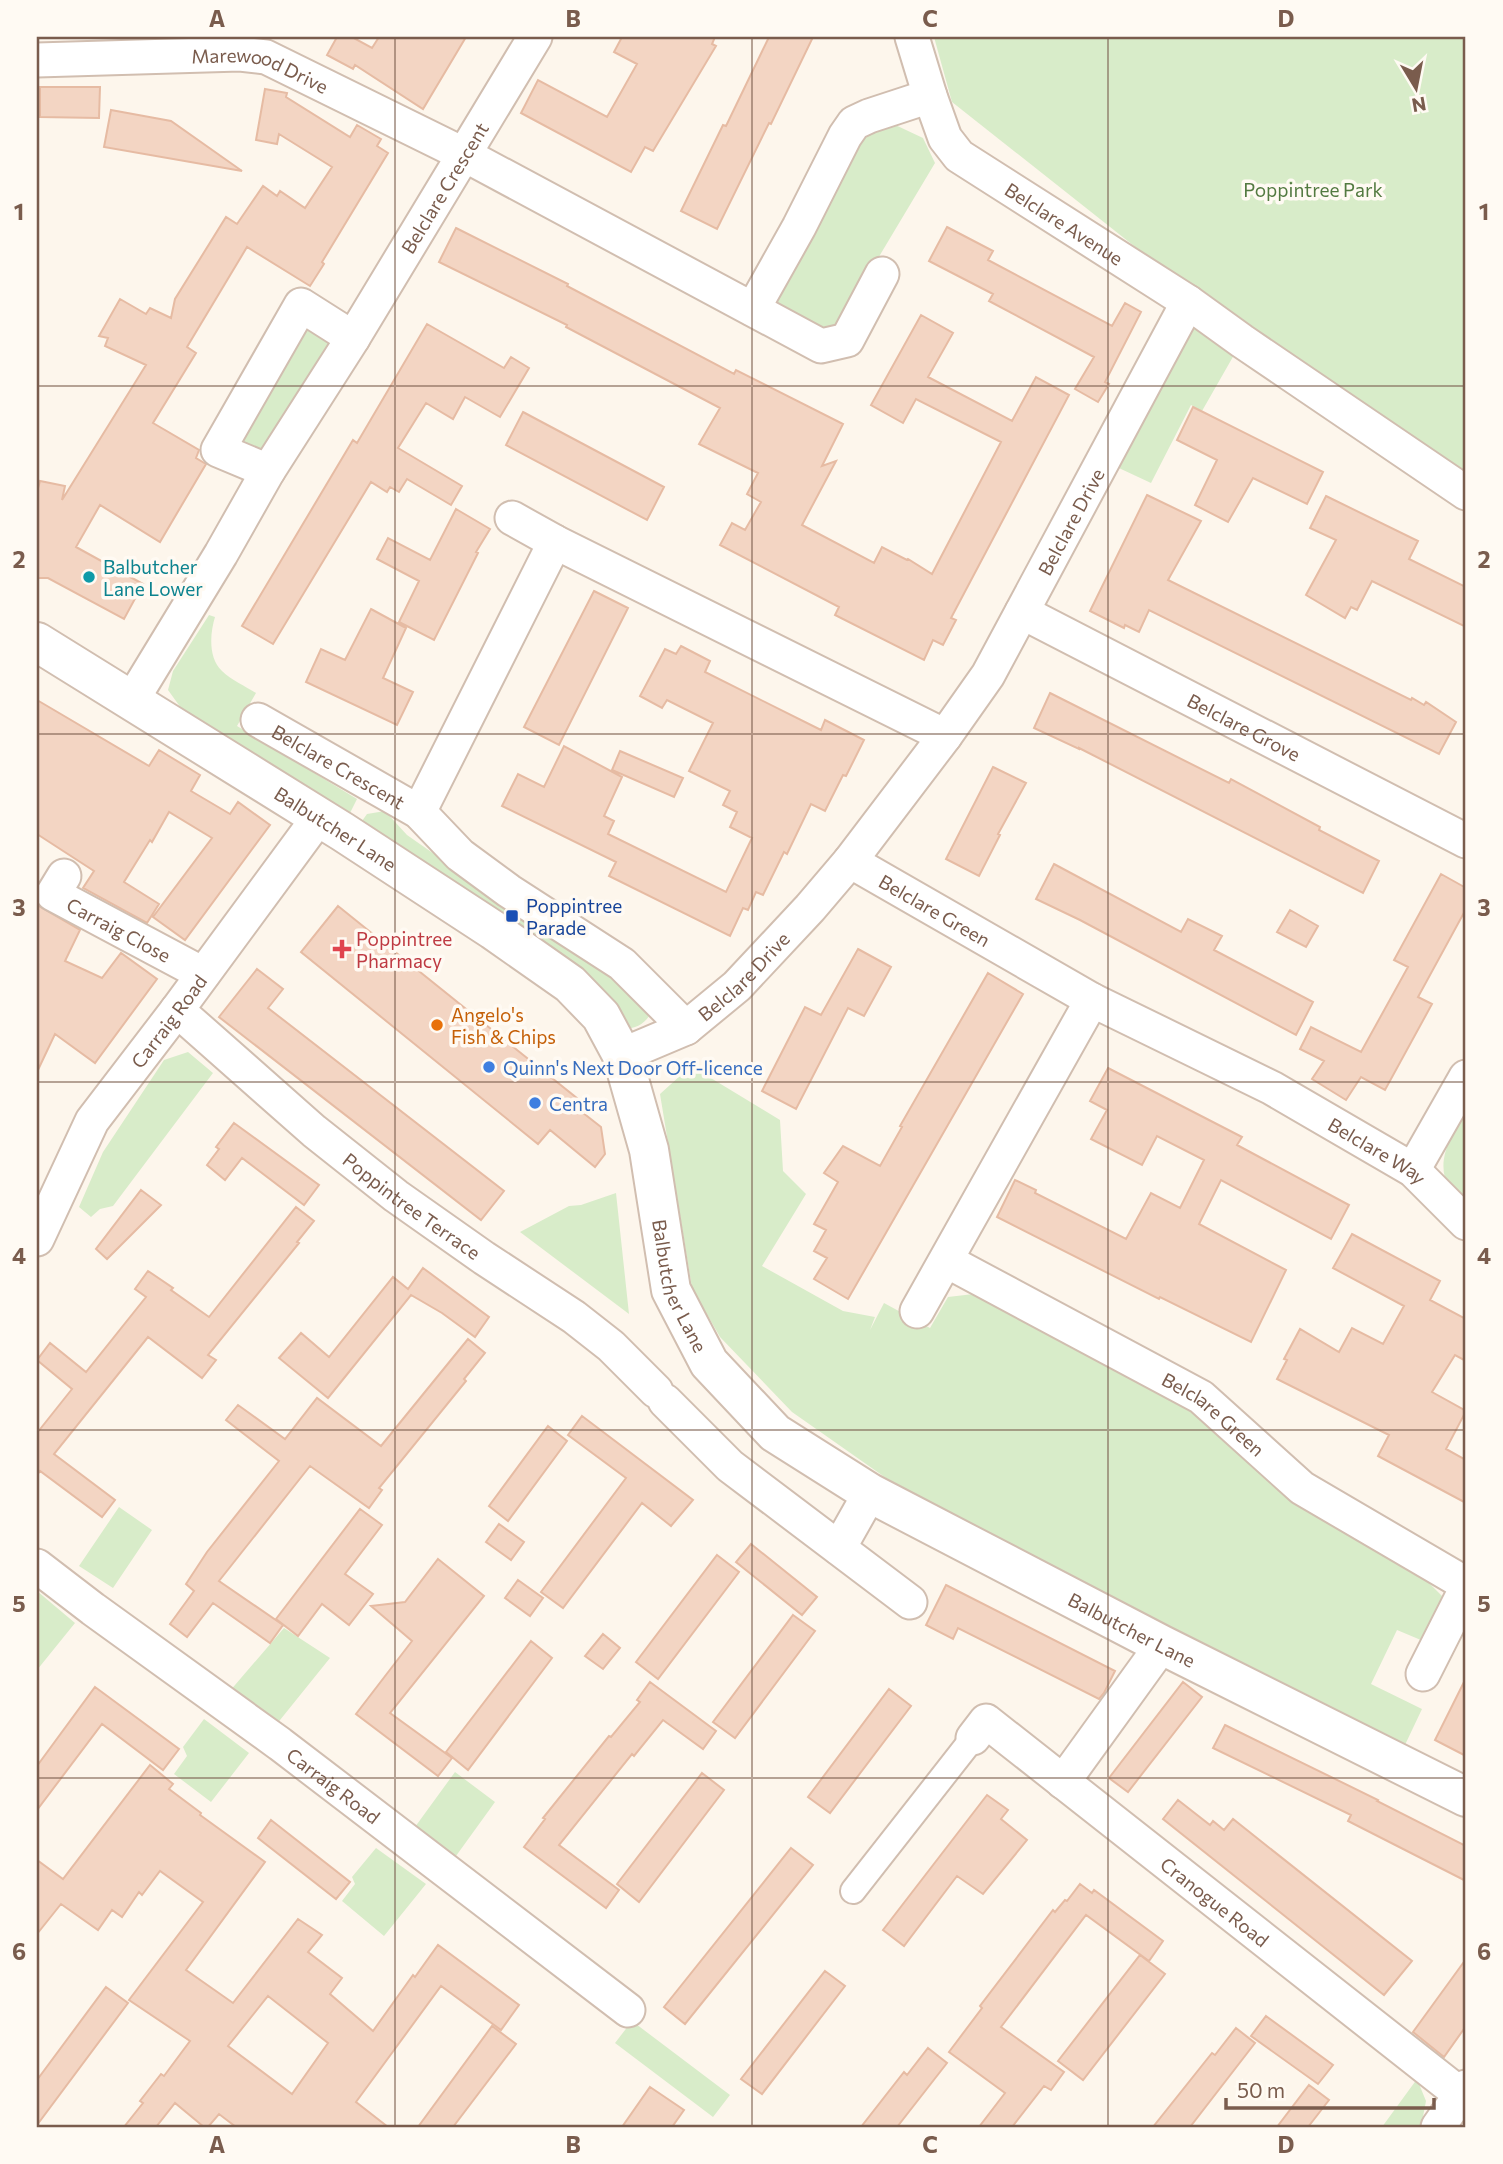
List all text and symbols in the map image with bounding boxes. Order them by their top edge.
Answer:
text: A [209,4,226,32]
text: B [565,4,581,32]
text: C [922,4,938,32]
text: D [1278,4,1295,32]
street label: Marewood Drive [191,42,332,97]
north arrow [1380,52,1450,122]
text: N [1410,93,1428,118]
street label: Belclare Crescent [395,118,493,257]
street label: Belclare Avenue [1001,177,1128,269]
park label: Poppintree Park [1243,178,1383,201]
text: 1 [14,197,24,225]
text: 1 [1479,197,1489,225]
street label: Belclare Drive [1032,464,1108,579]
text: 2 [12,545,26,573]
text: 2 [1477,545,1491,573]
place label: Balbutcher Lane Lower [103,555,203,600]
marker: Balbutcher Lane Lower [81,569,97,585]
street label: Belclare Grove [1184,688,1305,765]
street label: Belclare Crescent [268,719,409,813]
street label: Balbutcher Lane [271,781,401,875]
street label: Belclare Green [875,869,995,951]
street label: Carraig Close [63,892,175,966]
text: 3 [12,893,26,921]
text: 3 [1477,893,1491,921]
place label: Poppintree Parade [526,894,622,939]
marker: Poppintree Parade [504,908,520,924]
place label: Poppintree Pharmacy [356,927,452,972]
street label: Belclare Drive [693,927,794,1025]
marker: Poppintree Pharmacy [334,941,350,957]
street label: Carraig Road [126,970,211,1072]
place label: Angelo's Fish & Chips [451,1003,556,1048]
marker: Angelo's Fish & Chips [429,1017,445,1033]
place label: Quinn's Next Door Off-licence [503,1056,763,1079]
marker: Quinn's Next Door Off-licence [481,1059,497,1075]
place label: Centra [549,1092,608,1115]
marker: Centra [527,1095,543,1111]
street label: Belclare Way [1325,1112,1432,1189]
street label: Poppintree Terrace [339,1147,485,1264]
street label: Balbutcher Lane [649,1217,713,1356]
text: 4 [12,1241,26,1269]
text: 4 [1477,1241,1491,1269]
street label: Belclare Green [1158,1367,1270,1460]
street label: Balbutcher Lane [1065,1587,1199,1671]
text: 5 [12,1589,26,1617]
text: 5 [1477,1589,1491,1617]
street label: Carraig Road [283,1742,385,1828]
street label: Cranogue Road [1156,1852,1274,1951]
text: 6 [12,1937,26,1965]
text: 6 [1477,1937,1491,1965]
scale bar [1226,2066,1435,2110]
text: 50 m [1237,2077,1285,2102]
text: A [209,2130,226,2158]
text: B [565,2130,581,2158]
text: C [922,2130,938,2158]
text: D [1278,2130,1295,2158]

